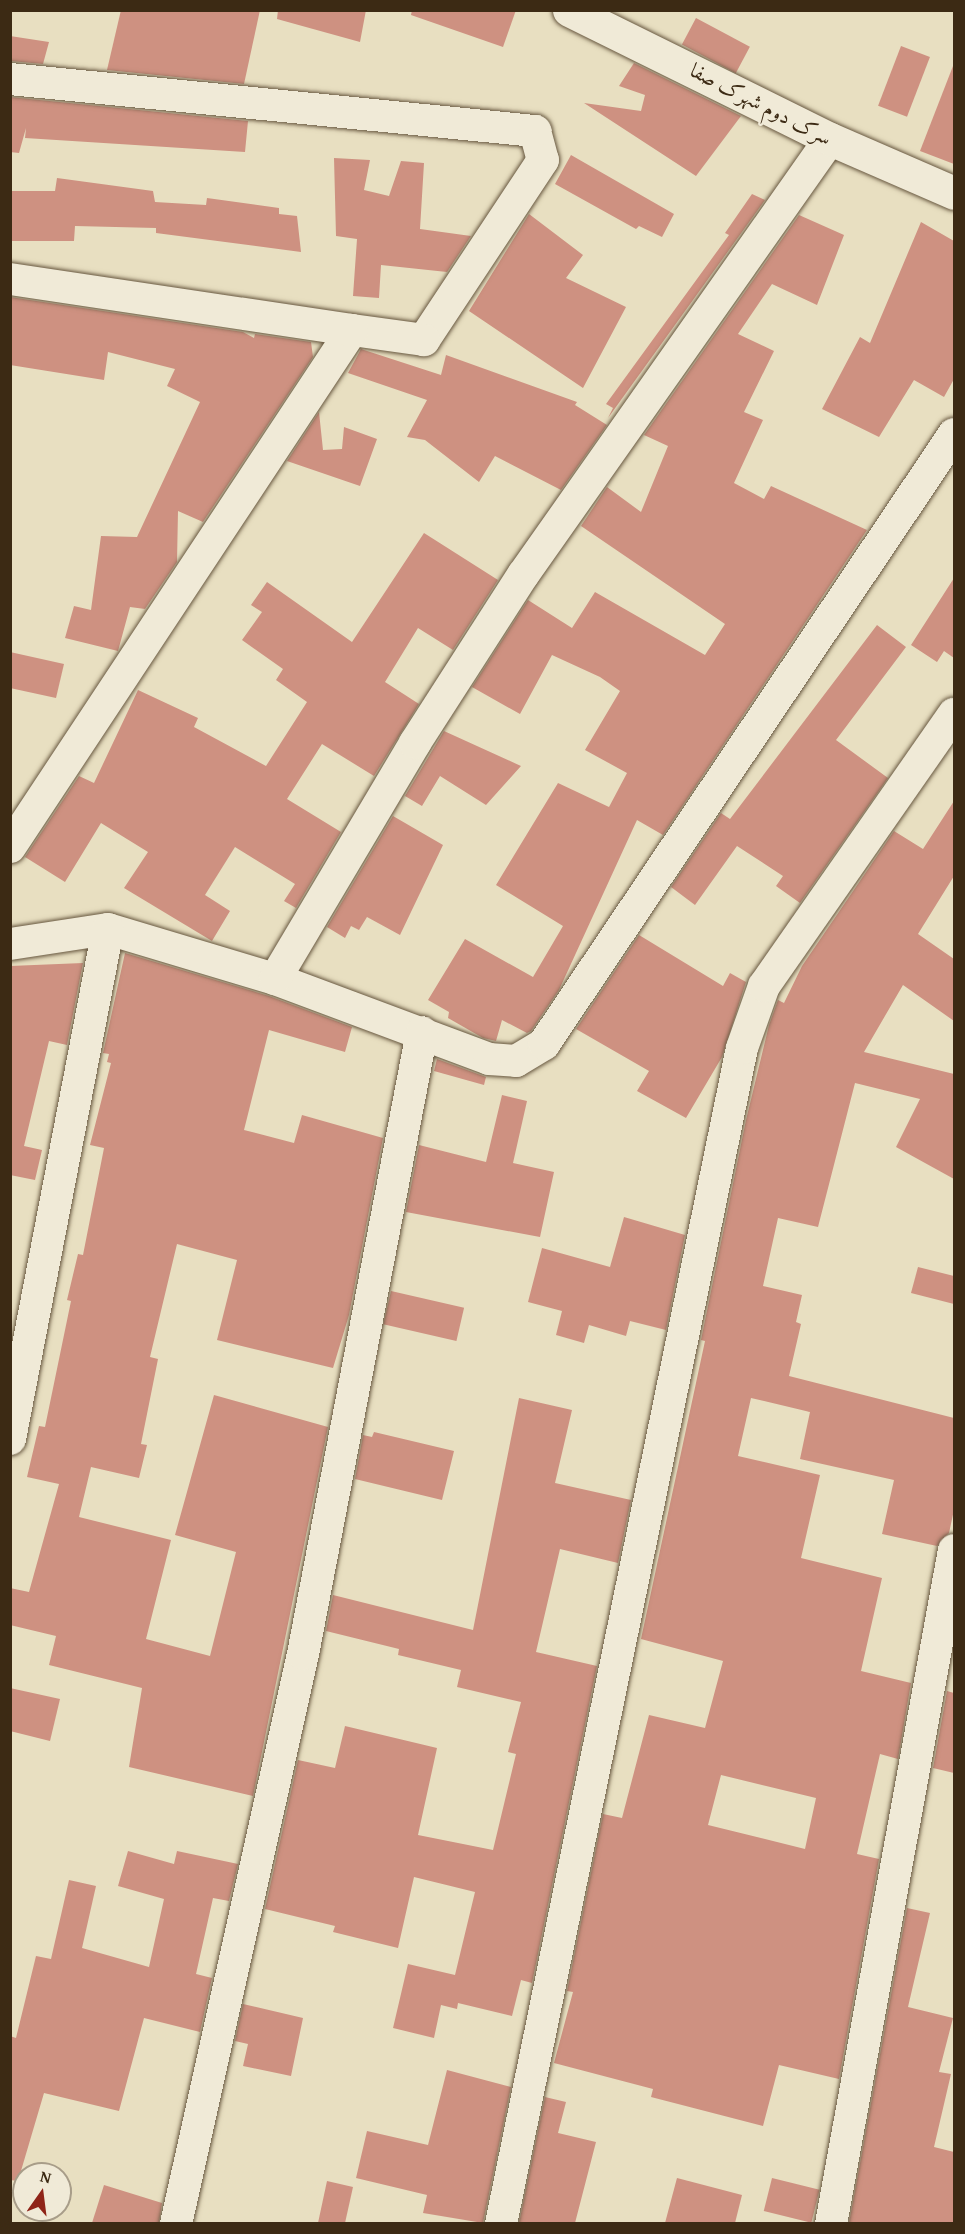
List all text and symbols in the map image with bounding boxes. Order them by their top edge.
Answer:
street label: سرک دوم شهرک صفا [686,57,836,151]
north arrow [12,2162,72,2222]
text: N [38,2164,54,2189]

